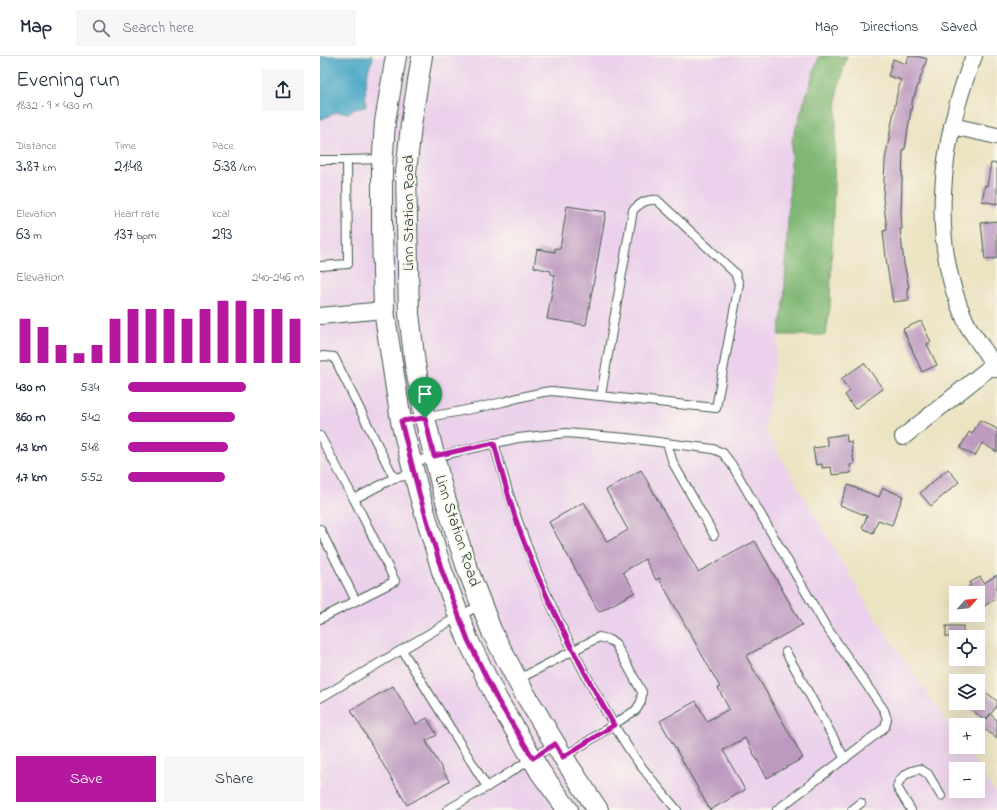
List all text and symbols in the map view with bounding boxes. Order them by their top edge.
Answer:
search box [76,10,356,46]
text: Map [20,14,52,41]
icon: search [90,17,112,39]
text: Search here [122,17,194,39]
text: Map [815,17,838,38]
text: Directions [860,17,918,38]
text: Saved [940,17,977,38]
text: Evening run [16,65,120,97]
button: share [262,69,304,111]
text: 18:32 · 9 × 430 m [16,96,93,115]
text: Distance [16,138,57,154]
text: Time [114,138,136,154]
text: Pace [212,138,233,154]
text: 3.87 [16,154,40,179]
text: 21:48 [114,154,143,179]
text: 5:38 [212,154,237,179]
street label: Linn Station Road [397,155,421,271]
text: km [40,160,56,176]
text: /km [237,160,256,176]
text: Elevation [16,206,56,222]
text: Heart rate [114,206,159,222]
text: kcal [212,206,230,222]
text: 63 [16,222,31,247]
text: 137 [114,222,133,247]
text: 293 [212,222,233,247]
text: m [31,228,42,244]
text: bpm [133,228,157,244]
text: Elevation [16,268,64,287]
text: 240–246 m [252,268,304,287]
pin [408,377,442,418]
text: 430 m [16,378,46,397]
text: 5:34 [80,378,99,397]
icon: arrive [414,383,436,405]
text: 860 m [16,408,46,427]
text: 5:42 [80,408,100,427]
text: 1.3 km [16,438,47,457]
text: 5:48 [80,438,99,457]
text: 1.7 km [16,468,47,487]
text: 5:52 [80,468,102,487]
street label: Linn Station Road [428,472,486,590]
north arrow [949,586,985,622]
map controls [949,586,985,798]
button: locate [949,630,985,666]
button: layers [949,674,985,710]
button: + [949,718,985,754]
button: Save [16,756,156,802]
button: Share [164,756,304,802]
button: − [949,762,985,798]

